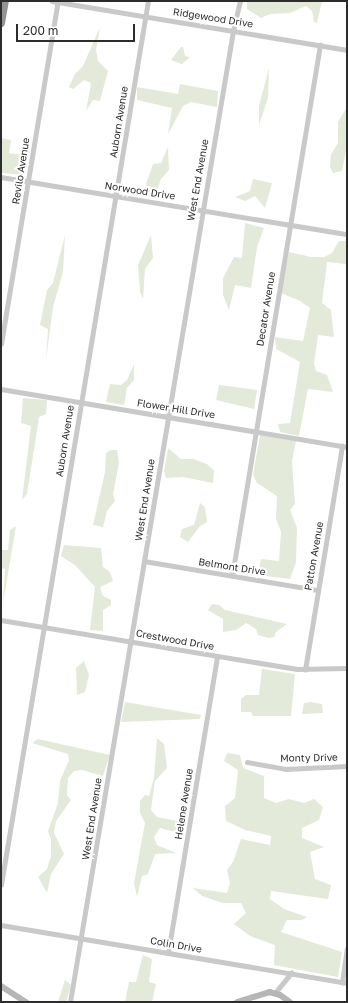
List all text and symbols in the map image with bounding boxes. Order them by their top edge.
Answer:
street label: Ridgewood Drive [172,6,254,30]
scale bar [18,16,137,42]
text: 200 m [23,23,58,38]
street label: Auborn Avenue [107,85,131,159]
street label: Revilo Avenue [10,137,32,205]
street label: West End Avenue [185,138,211,222]
street label: Norwood Drive [104,180,176,202]
street label: Decator Avenue [254,271,278,347]
street label: Flower Hill Drive [136,397,216,421]
street label: Auborn Avenue [53,404,77,478]
street label: West End Avenue [133,458,157,542]
street label: Patton Avenue [302,521,326,591]
street label: Belmont Drive [198,556,266,578]
street label: Crestwood Drive [135,627,215,653]
street label: Monty Drive [280,751,338,765]
street label: Helene Avenue [172,767,196,841]
street label: West End Avenue [80,777,104,861]
street label: Colin Drive [149,935,203,955]

